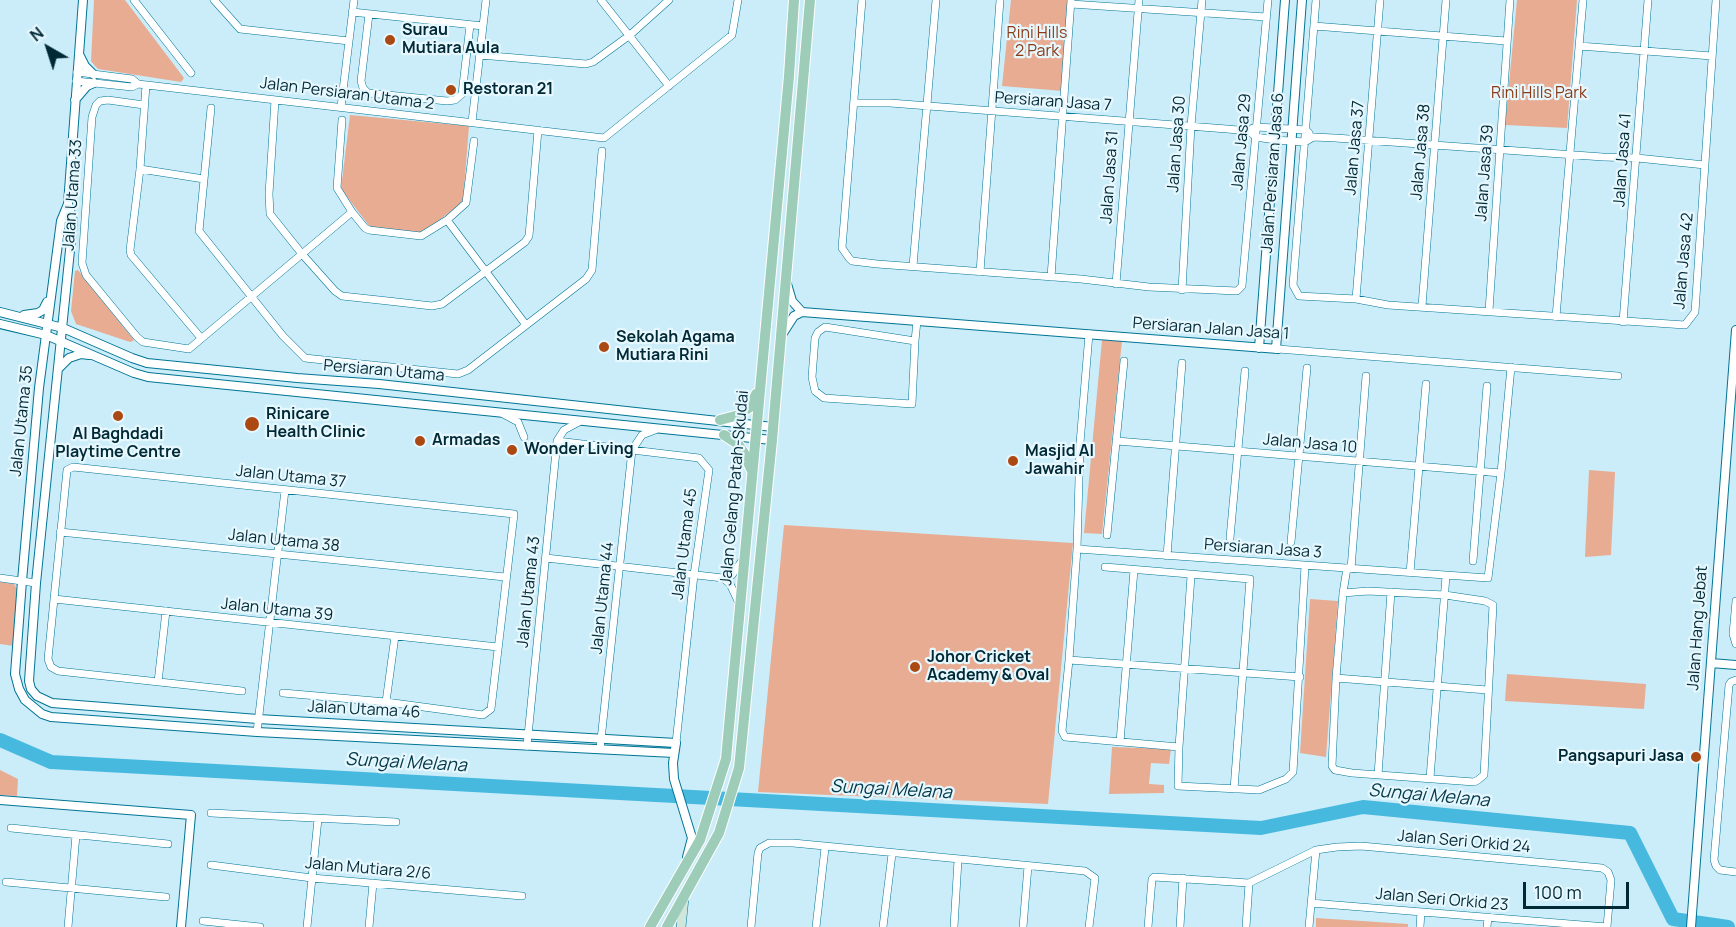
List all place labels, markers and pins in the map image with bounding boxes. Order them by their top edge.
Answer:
place label: Surau Mutiara Aula [402,21,499,59]
marker: Surau Mutiara Aula [383,33,397,47]
place label: Restoran 21 [463,80,553,100]
marker: Restoran 21 [444,83,458,97]
place label: Sekolah Agama Mutiara Rini [616,328,735,366]
marker: Sekolah Agama Mutiara Rini [597,340,611,354]
place label: Rinicare Health Clinic [266,405,365,443]
marker: Al Baghdadi Playtime Centre [111,409,125,423]
marker: Rinicare Health Clinic [243,415,261,433]
place label: Al Baghdadi Playtime Centre [55,425,181,463]
place label: Armadas [432,431,500,451]
marker: Armadas [413,434,427,448]
place label: Wonder Living [524,440,634,460]
place label: Masjid Al Jawahir [1025,442,1094,480]
marker: Wonder Living [505,443,519,457]
marker: Masjid Al Jawahir [1006,454,1020,468]
place label: Johor Cricket Academy & Oval [927,648,1049,686]
marker: Johor Cricket Academy & Oval [908,660,922,674]
place label: Pangsapuri Jasa [1558,747,1684,767]
marker: Pangsapuri Jasa [1689,750,1703,764]

